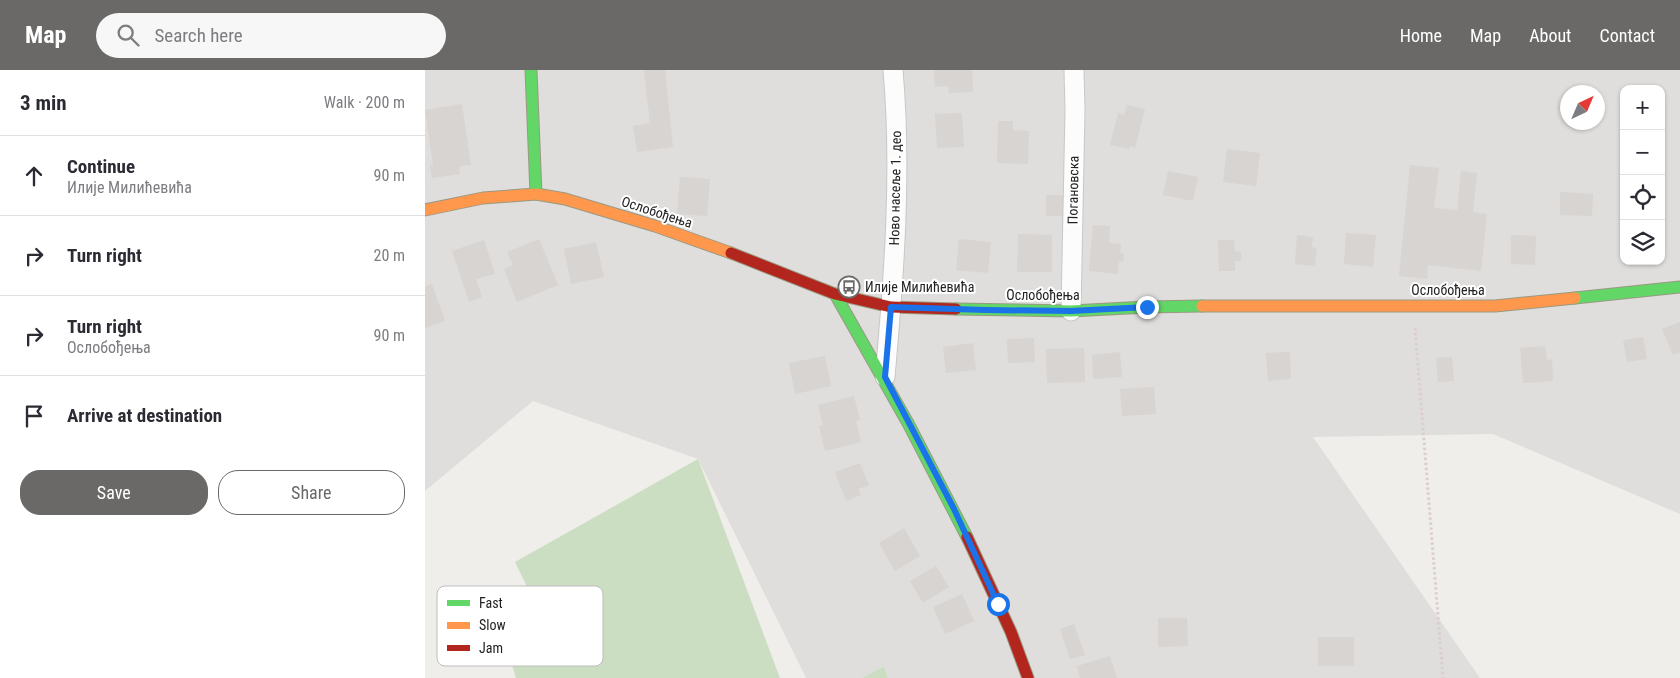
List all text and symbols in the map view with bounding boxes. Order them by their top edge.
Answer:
search box [96,13,446,58]
text: Map [25,21,66,49]
icon: search [114,21,142,49]
text: Search here [154,24,243,47]
text: Home [1400,25,1442,46]
text: Map [1470,25,1501,46]
text: About [1529,25,1571,46]
text: Contact [1599,25,1655,46]
north arrow [1560,85,1605,130]
map controls [1620,85,1665,265]
button: + [1620,85,1665,130]
text: 3 min [20,91,67,115]
text: Walk · 200 m [324,93,405,112]
street label: Ново насеље 1. део [886,130,904,246]
button: − [1620,130,1665,175]
text: Continue [67,155,135,178]
street label: Погановска [1064,155,1082,225]
icon: ahead [20,162,48,190]
text: 90 m [373,166,405,185]
button: locate [1620,175,1665,220]
text: Илије Милићевића [67,178,192,197]
street label: Ослобођења [620,193,694,231]
button: layers [1620,220,1665,265]
icon: right [20,242,48,270]
text: Turn right [67,244,142,267]
text: 20 m [373,246,405,265]
bus stop icon: Илије Милићевића [837,275,861,299]
place label: Илије Милићевића [865,279,974,295]
street label: Ослобођења [1411,282,1485,298]
street label: Ослобођења [1006,287,1080,303]
route end [1136,296,1159,319]
text: Turn right [67,315,142,338]
icon: right [20,322,48,350]
text: 90 m [373,326,405,345]
text: Ослобођења [67,338,151,357]
icon: arrive [20,402,48,430]
text: Arrive at destination [67,404,222,427]
button: Save [20,470,208,515]
button: Share [218,470,405,515]
legend [437,586,603,666]
route start [987,593,1010,616]
text: Fast [479,595,503,611]
text: Slow [479,617,506,633]
text: Jam [479,640,503,656]

